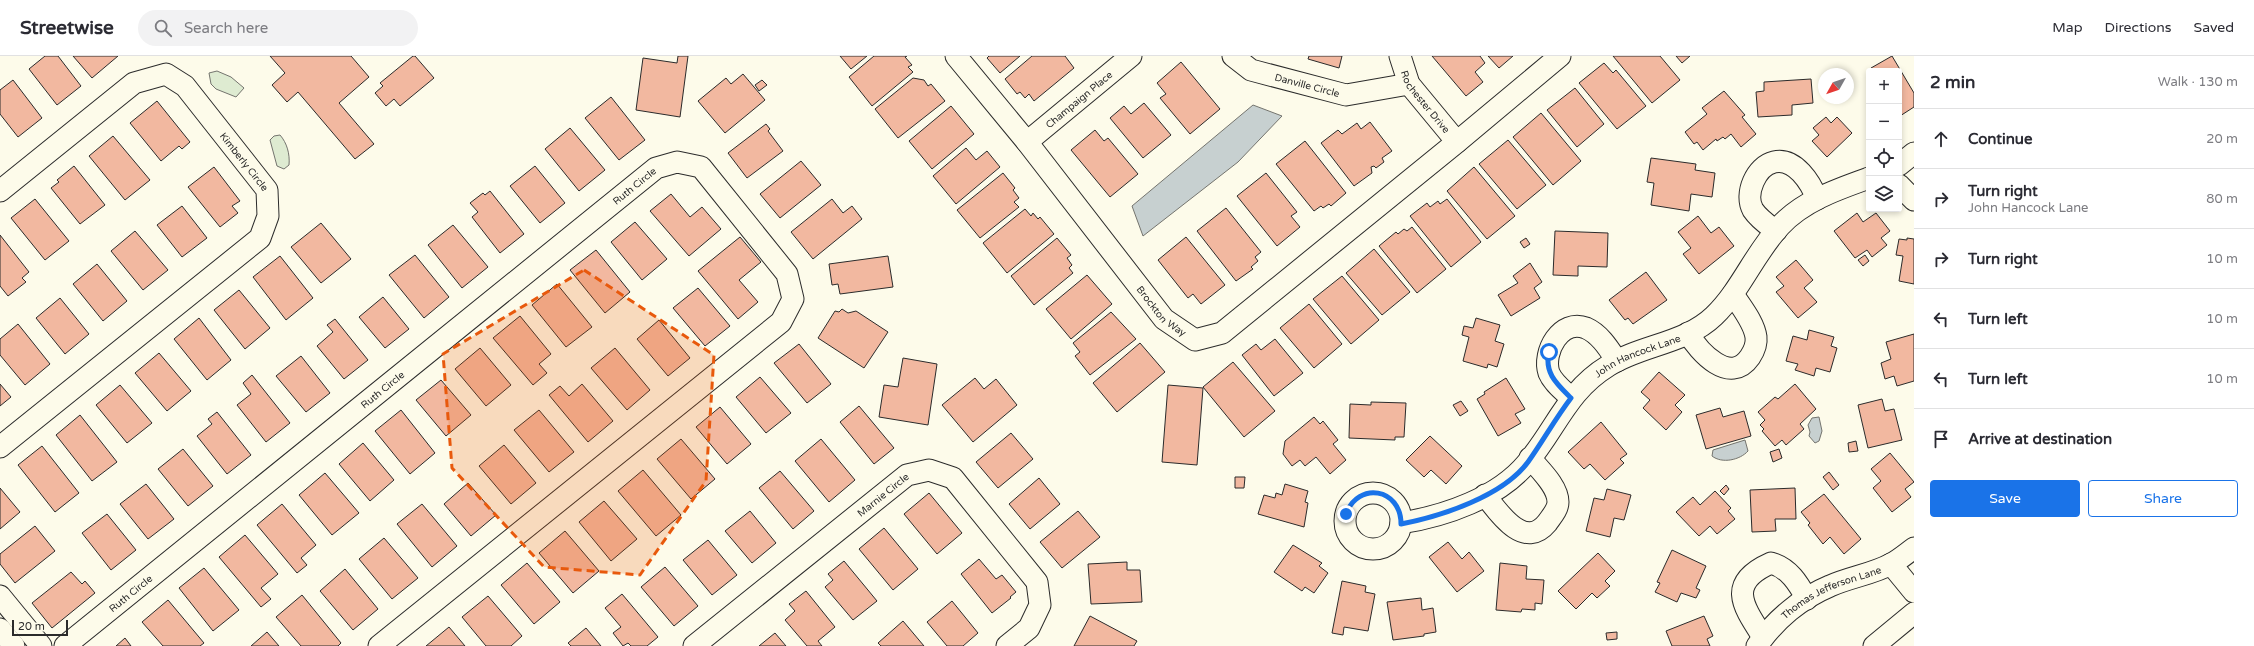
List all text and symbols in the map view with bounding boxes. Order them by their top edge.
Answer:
search box [138,10,418,46]
text: Streetwise [20,17,114,39]
icon: search [152,17,174,39]
text: Search here [184,19,268,37]
text: Map [2052,19,2083,36]
text: Directions [2105,19,2172,36]
text: Saved [2194,19,2234,36]
north arrow [1818,68,1854,104]
map controls [1866,68,1902,212]
button: + [1866,68,1902,104]
street label: Champaign Place [1043,69,1115,131]
street label: Rochester Drive [1398,69,1452,136]
street label: Danville Circle [1273,71,1341,100]
text: 2 min [1930,72,1975,93]
text: Walk · 130 m [2158,74,2238,90]
button: − [1866,104,1902,140]
icon: ahead [1930,128,1952,150]
street label: Kimberly Circle [217,130,271,194]
text: Continue [1968,130,2032,148]
text: 20 m [2206,131,2238,147]
button: locate [1866,140,1902,176]
street label: Ruth Circle [611,165,659,208]
button: layers [1866,176,1902,212]
text: Turn right [1968,182,2038,200]
icon: right [1930,188,1952,210]
text: 80 m [2206,191,2238,207]
text: John Hancock Lane [1968,200,2088,216]
icon: right [1930,248,1952,270]
text: Turn right [1968,250,2038,268]
text: 10 m [2206,251,2238,267]
street label: Brockton Way [1134,284,1189,340]
icon: left [1930,308,1952,330]
text: Turn left [1968,310,2028,328]
text: 10 m [2206,311,2238,327]
street label: John Hancock Lane [1592,332,1683,380]
route start [1540,343,1558,361]
icon: left [1930,368,1952,390]
street label: Ruth Circle [359,369,407,411]
text: Turn left [1968,370,2028,388]
text: 10 m [2206,371,2238,387]
icon: arrive [1930,428,1952,450]
text: Arrive at destination [1968,430,2112,448]
street label: Marnie Circle [855,471,912,520]
button: Save [1930,480,2080,517]
button: Share [2088,480,2238,517]
route end [1337,505,1355,523]
street label: Thomas Jefferson Lane [1779,564,1884,622]
street label: Ruth Circle [107,573,155,615]
scale bar [12,618,68,637]
text: 20 m [18,620,45,633]

